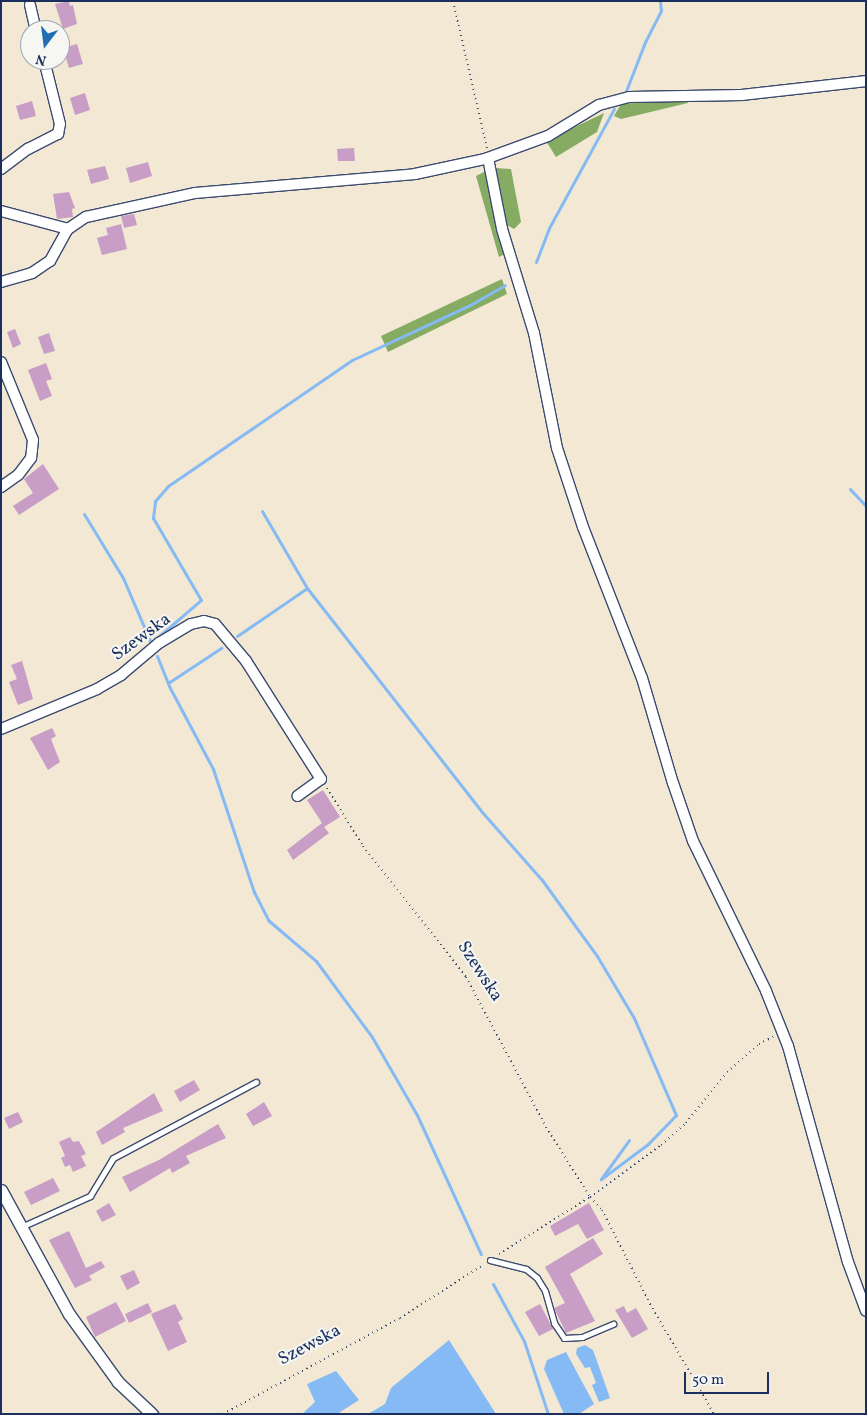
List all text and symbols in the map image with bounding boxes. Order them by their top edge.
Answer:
north arrow [20,20,70,70]
text: N [34,49,49,70]
street label: Szewska [108,609,176,667]
street label: Szewska [452,938,506,1006]
street label: Szewska [275,1321,345,1371]
scale bar [687,1362,772,1394]
text: 50 m [692,1370,724,1391]

